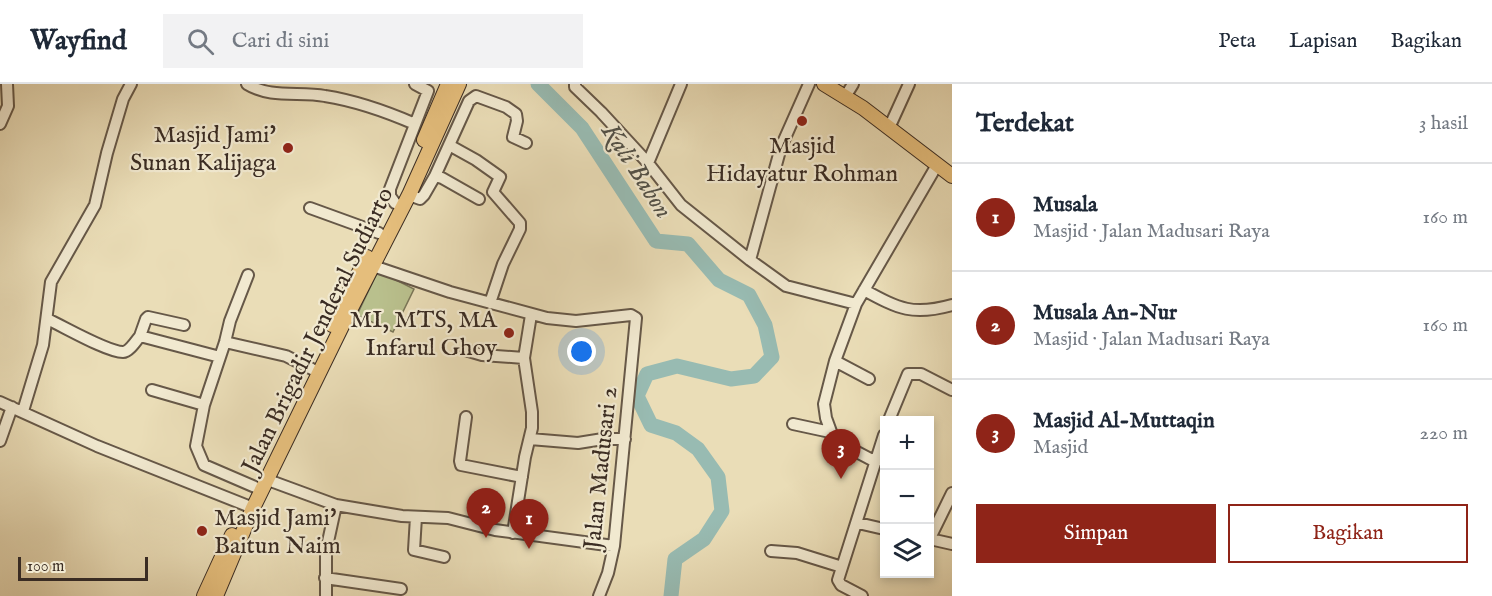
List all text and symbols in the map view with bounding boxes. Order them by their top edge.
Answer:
search box [163,14,583,68]
text: Wayfind [30,24,127,59]
icon: search [184,25,217,58]
text: Cari di sini [232,27,329,55]
text: Peta [1218,28,1256,55]
text: Lapisan [1289,28,1358,55]
text: Bagikan [1391,28,1462,55]
text: Terdekat [976,107,1074,140]
text: 3 hasil [1419,111,1468,136]
marker: Masjid Hidayatur Rohman [795,114,809,128]
water label: Kali Babon [593,116,680,225]
place label: Masjid Jami' Sunan Kalijaga [130,120,277,179]
place label: Masjid Hidayatur Rohman [706,131,898,190]
marker: Masjid Jami' Sunan Kalijaga [281,141,295,155]
street label: Jalan Brigadir Jenderal Sudiarto [234,183,401,481]
text: Musala [1033,191,1098,219]
text: 1 [992,205,999,230]
text: 160 m [1422,205,1468,230]
text: Masjid · Jalan Madusari Raya [1033,219,1270,244]
text: Musala An-Nur [1033,299,1177,327]
place label: MI, MTS, MA Infarul Ghoy [350,305,498,364]
text: 2 [991,313,1000,338]
text: 160 m [1422,313,1468,338]
marker: MI, MTS, MA Infarul Ghoy [502,326,516,340]
text: Masjid · Jalan Madusari Raya [1033,327,1270,352]
your location [567,337,596,366]
street label: Jalan Madusari 2 [577,385,625,554]
text: Masjid Al-Muttaqin [1033,407,1215,435]
map controls [880,416,934,578]
button: + [880,416,934,470]
text: 3 [992,421,999,446]
text: 220 m [1420,421,1468,446]
pin: 3 [822,430,860,479]
text: Masjid [1033,435,1088,460]
button: − [880,470,934,524]
pin: 2 [466,488,506,538]
pin: 1 [510,500,548,549]
place label: Masjid Jami' Baitun Naim [214,503,341,562]
button: Simpan [976,504,1216,563]
button: Bagikan [1228,504,1468,563]
marker: Masjid Jami' Baitun Naim [195,524,209,538]
button: layers [880,524,934,578]
scale bar [18,554,148,582]
text: 100 m [27,557,64,577]

